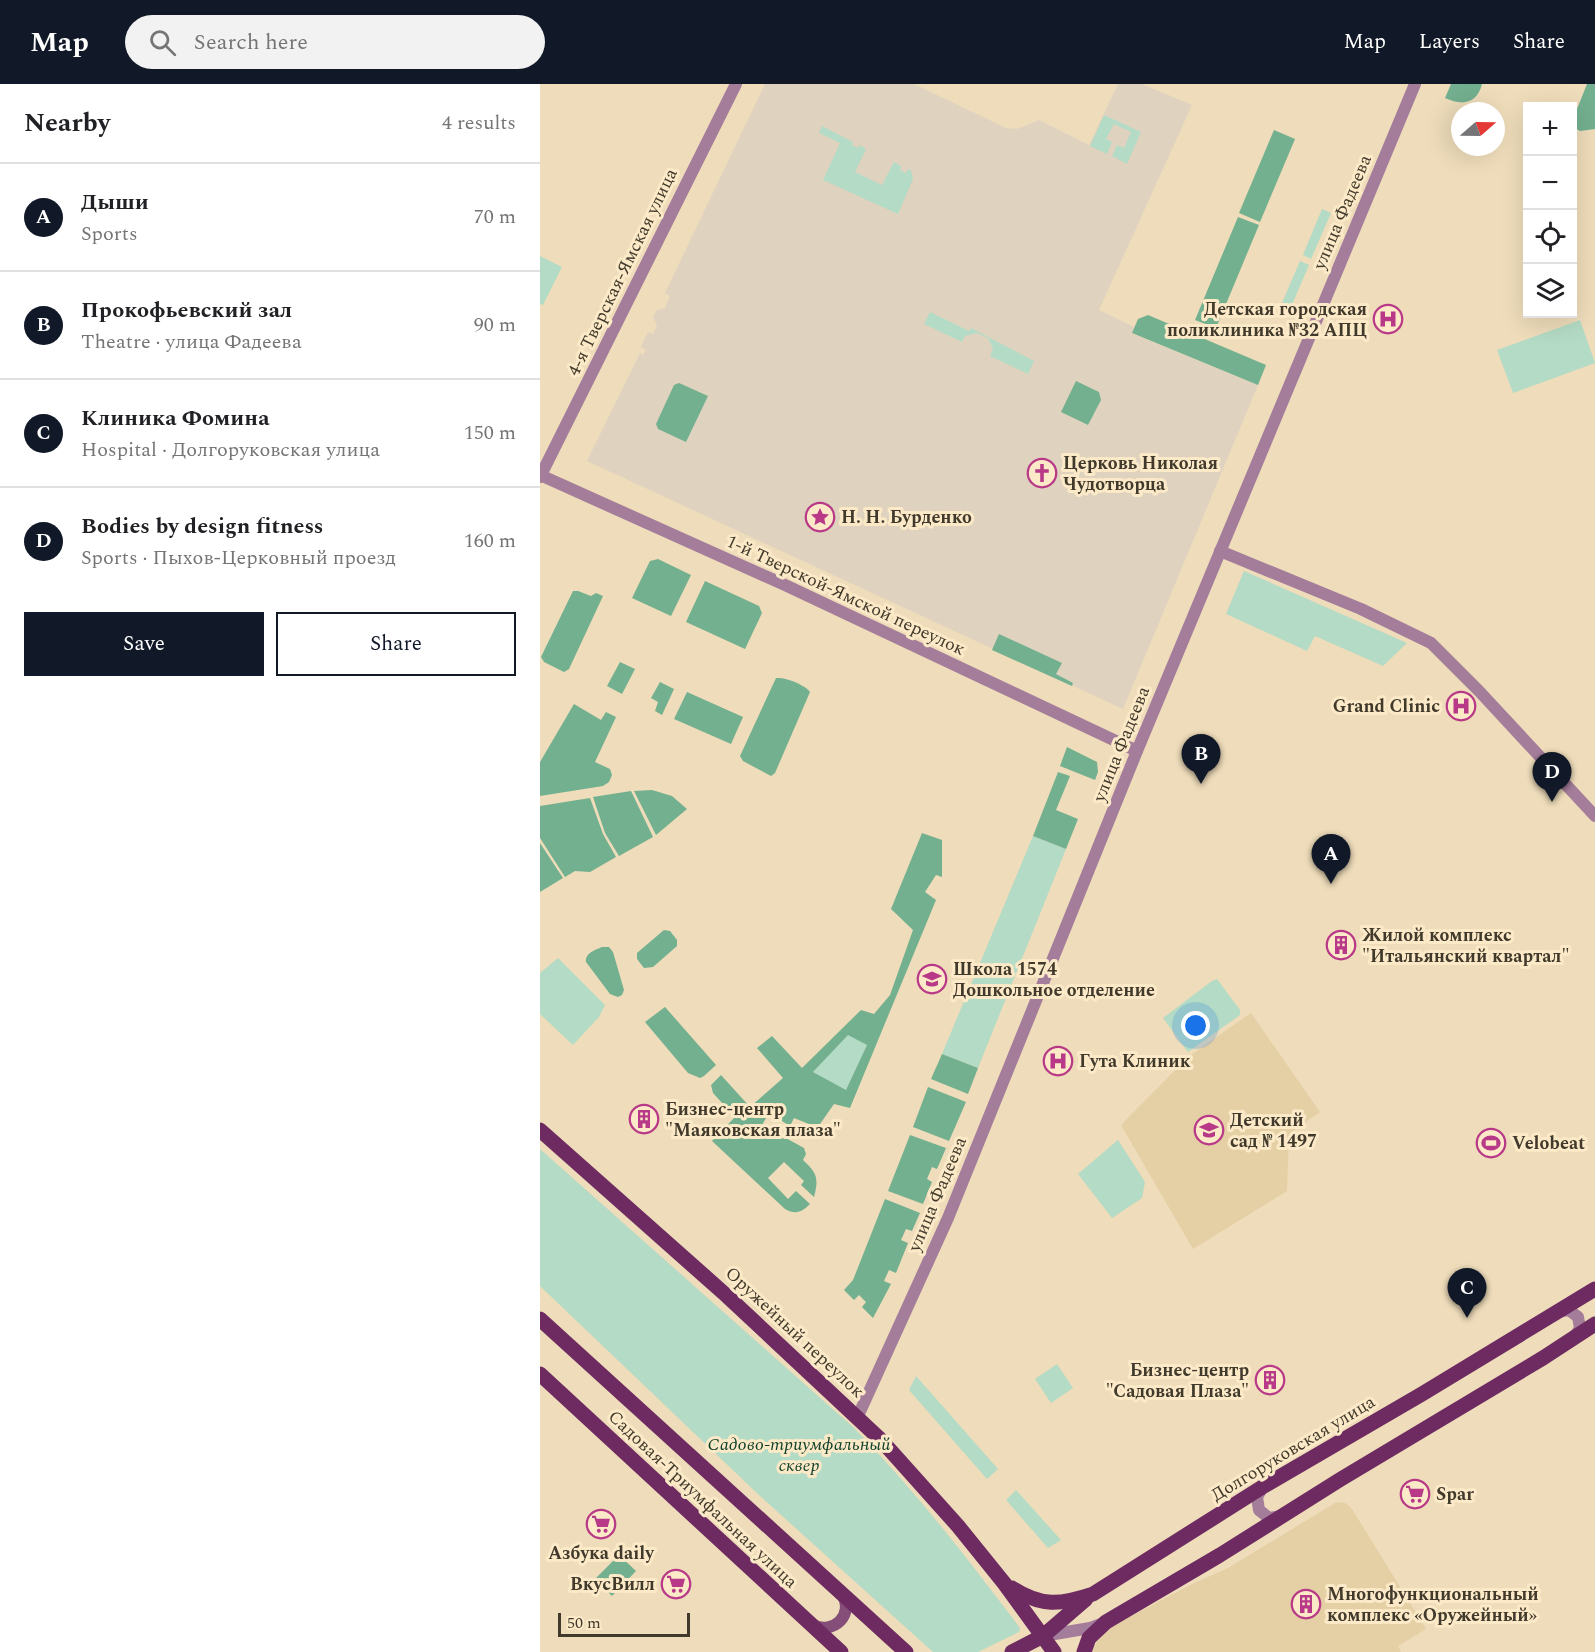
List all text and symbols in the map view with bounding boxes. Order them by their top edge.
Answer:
search box [125,15,545,69]
text: Map [30,21,89,64]
icon: search [146,26,179,59]
text: Search here [194,26,308,59]
text: Map [1344,26,1386,58]
text: Layers [1419,26,1480,58]
text: Share [1513,26,1565,58]
north arrow [1451,102,1505,156]
map controls [1523,102,1577,318]
button: + [1523,102,1577,156]
text: Nearby [24,103,110,143]
text: 4 results [442,108,516,138]
street label: улица Фадеева [1306,150,1379,275]
button: − [1523,156,1577,210]
street label: 4-я Тверская-Ямская улица [560,164,685,381]
text: Дыши [81,186,149,219]
text: A [36,202,51,232]
text: 70 m [474,202,516,232]
button: locate [1523,210,1577,264]
text: Sports [81,219,138,249]
button: layers [1523,264,1577,318]
text: Прокофьевский зал [81,294,292,327]
place label: Детская городская поликлиника №32 АПЦ [1167,296,1367,344]
hospital icon: Детская городская поликлиника №32 АПЦ [1372,303,1404,335]
text: B [36,310,51,340]
text: 90 m [474,310,516,340]
text: Theatre · улица Фадеева [81,327,302,357]
text: Клиника Фомина [81,402,269,435]
text: C [36,418,51,448]
text: 150 m [464,418,516,448]
text: Hospital · Долгоруковская улица [81,435,380,465]
place label: Церковь Николая Чудотворца [1063,450,1219,498]
church icon: Церковь Николая Чудотворца [1026,457,1058,489]
place icon: Н. Н. Бурденко [804,501,836,533]
place label: Н. Н. Бурденко [841,504,972,531]
text: Bodies by design fitness [81,510,324,543]
text: D [35,526,52,556]
text: 160 m [464,526,516,556]
street label: 1-й Тверской-Ямской переулок [722,528,970,663]
text: Sports · Пыхов-Церковный проезд [81,543,396,573]
button: Save [24,612,264,676]
button: Share [276,612,516,676]
street label: улица Фадеева [1086,682,1157,807]
hospital icon: Grand Clinic [1445,690,1477,722]
place label: Grand Clinic [1333,693,1440,720]
pin: B [1182,734,1220,784]
pin: D [1532,752,1572,802]
pin: A [1312,834,1350,884]
place label: Жилой комплекс "Итальянский квартал" [1362,922,1570,970]
building icon: Жилой комплекс "Итальянский квартал" [1325,929,1357,961]
place label: Школа 1574 Дошкольное отделение [953,956,1155,1004]
school or university icon: Школа 1574 Дошкольное отделение [916,963,948,995]
your location [1181,1011,1210,1040]
hospital icon: Гута Клиник [1042,1045,1074,1077]
place label: Гута Клиник [1079,1048,1191,1075]
place label: Бизнес-центр "Маяковская плаза" [665,1096,841,1144]
building icon: Бизнес-центр "Маяковская плаза" [628,1103,660,1135]
place label: Детский сад № 1497 [1230,1107,1317,1155]
school or university icon: Детский сад № 1497 [1193,1114,1225,1146]
sports icon: Velobeat [1475,1127,1507,1159]
place label: Velobeat [1512,1130,1585,1157]
street label: улица Фадеева [901,1132,974,1257]
street label: Оружейный переулок [719,1260,870,1404]
pin: C [1448,1268,1486,1318]
place label: Бизнес-центр "Садовая Плаза" [1106,1357,1249,1405]
building icon: Бизнес-центр "Садовая Плаза" [1254,1364,1286,1396]
street label: Долгоруковская улица [1206,1388,1381,1508]
street label: Садовая-Триумфальная улица [602,1404,804,1595]
park label: Садово-триумфальный сквер [708,1431,891,1479]
supermarket icon: Spar [1399,1478,1431,1510]
place label: Spar [1436,1481,1474,1508]
supermarket icon: Азбука daily [585,1508,617,1540]
place label: Азбука daily [548,1540,655,1567]
supermarket icon: ВкусВилл [660,1568,692,1600]
place label: ВкусВилл [570,1571,655,1598]
place label: Многофункциональный комплекс «Оружейный» [1327,1581,1539,1629]
building icon: Многофункциональный комплекс «Оружейный» [1290,1588,1322,1620]
scale bar [558,1610,690,1638]
text: 50 m [567,1611,601,1635]

